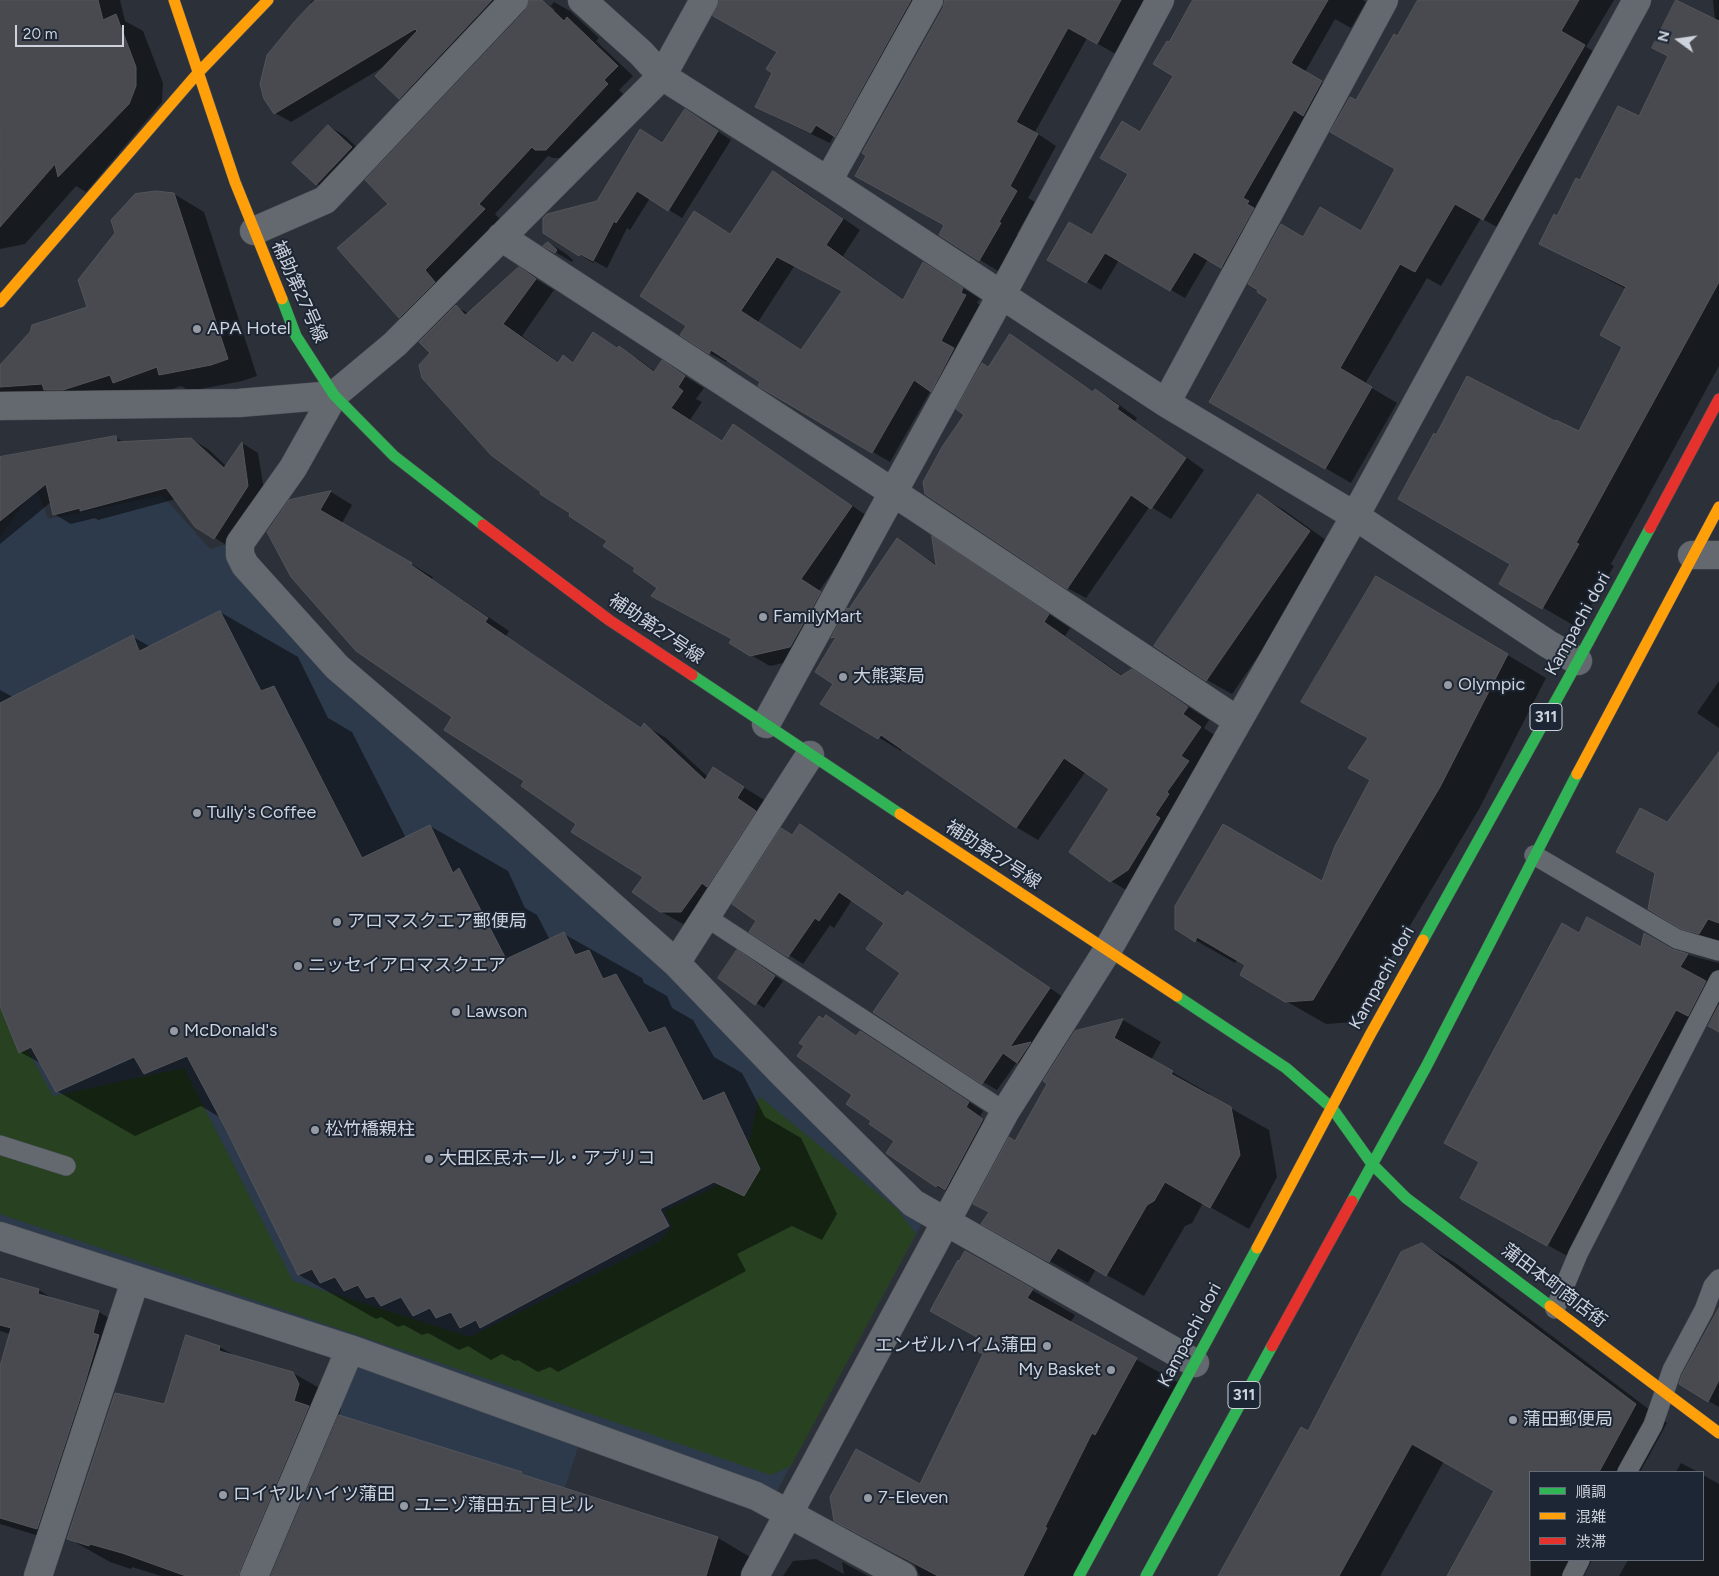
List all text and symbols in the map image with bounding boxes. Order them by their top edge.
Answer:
scale bar [18,15,126,47]
north arrow [1654,15,1704,65]
text: 20 m [23,25,57,43]
text: N [1654,29,1674,44]
street label: 補助第27号線 [267,237,331,347]
place label: APA Hotel [207,318,291,340]
marker: APA Hotel [191,323,203,335]
street label: Kampachi dori [1541,569,1615,679]
street label: 補助第27号線 [604,589,708,669]
place label: FamilyMart [773,606,862,628]
marker: FamilyMart [757,611,769,623]
place label: 大熊薬局 [853,666,925,688]
marker: 大熊薬局 [837,671,849,683]
place label: Olympic [1458,674,1525,696]
marker: Olympic [1442,679,1454,691]
road number: 311 [1530,704,1562,730]
place label: Tully's Coffee [207,802,316,824]
marker: Tully's Coffee [191,807,203,819]
street label: 補助第27号線 [941,816,1045,894]
place label: アロマスクエア郵便局 [347,911,527,933]
marker: アロマスクエア郵便局 [331,916,343,928]
street label: Kampachi dori [1345,923,1419,1033]
place label: ニッセイアロマスクエア [308,955,506,977]
marker: ニッセイアロマスクエア [292,960,304,972]
place label: Lawson [466,1001,527,1023]
marker: Lawson [450,1006,462,1018]
place label: McDonald's [184,1020,278,1042]
marker: McDonald's [168,1025,180,1037]
place label: 松竹橋親柱 [325,1119,415,1141]
marker: 松竹橋親柱 [309,1124,321,1136]
place label: 大田区民ホール・アプリコ [439,1148,655,1170]
marker: 大田区民ホール・アプリコ [423,1153,435,1165]
street label: 蒲田本町商店街 [1497,1239,1611,1333]
street label: Kampachi dori [1154,1279,1226,1391]
place label: エンゼルハイム蒲田 [875,1335,1037,1357]
marker: エンゼルハイム蒲田 [1041,1340,1053,1352]
place label: My Basket [1018,1359,1101,1381]
marker: My Basket [1105,1364,1117,1376]
road number: 311 [1228,1382,1260,1408]
place label: 蒲田郵便局 [1523,1409,1613,1431]
marker: 蒲田郵便局 [1507,1414,1519,1426]
legend [1529,1471,1704,1561]
text: 順調 [1576,1483,1606,1501]
place label: ロイヤルハイツ蒲田 [233,1484,395,1506]
place label: 7-Eleven [878,1487,948,1509]
marker: ロイヤルハイツ蒲田 [217,1489,229,1501]
marker: 7-Eleven [862,1492,874,1504]
place label: ユニゾ蒲田五丁目ビル [414,1495,594,1517]
marker: ユニゾ蒲田五丁目ビル [398,1500,410,1512]
text: 混雑 [1576,1508,1606,1526]
text: 渋滞 [1576,1533,1606,1551]

